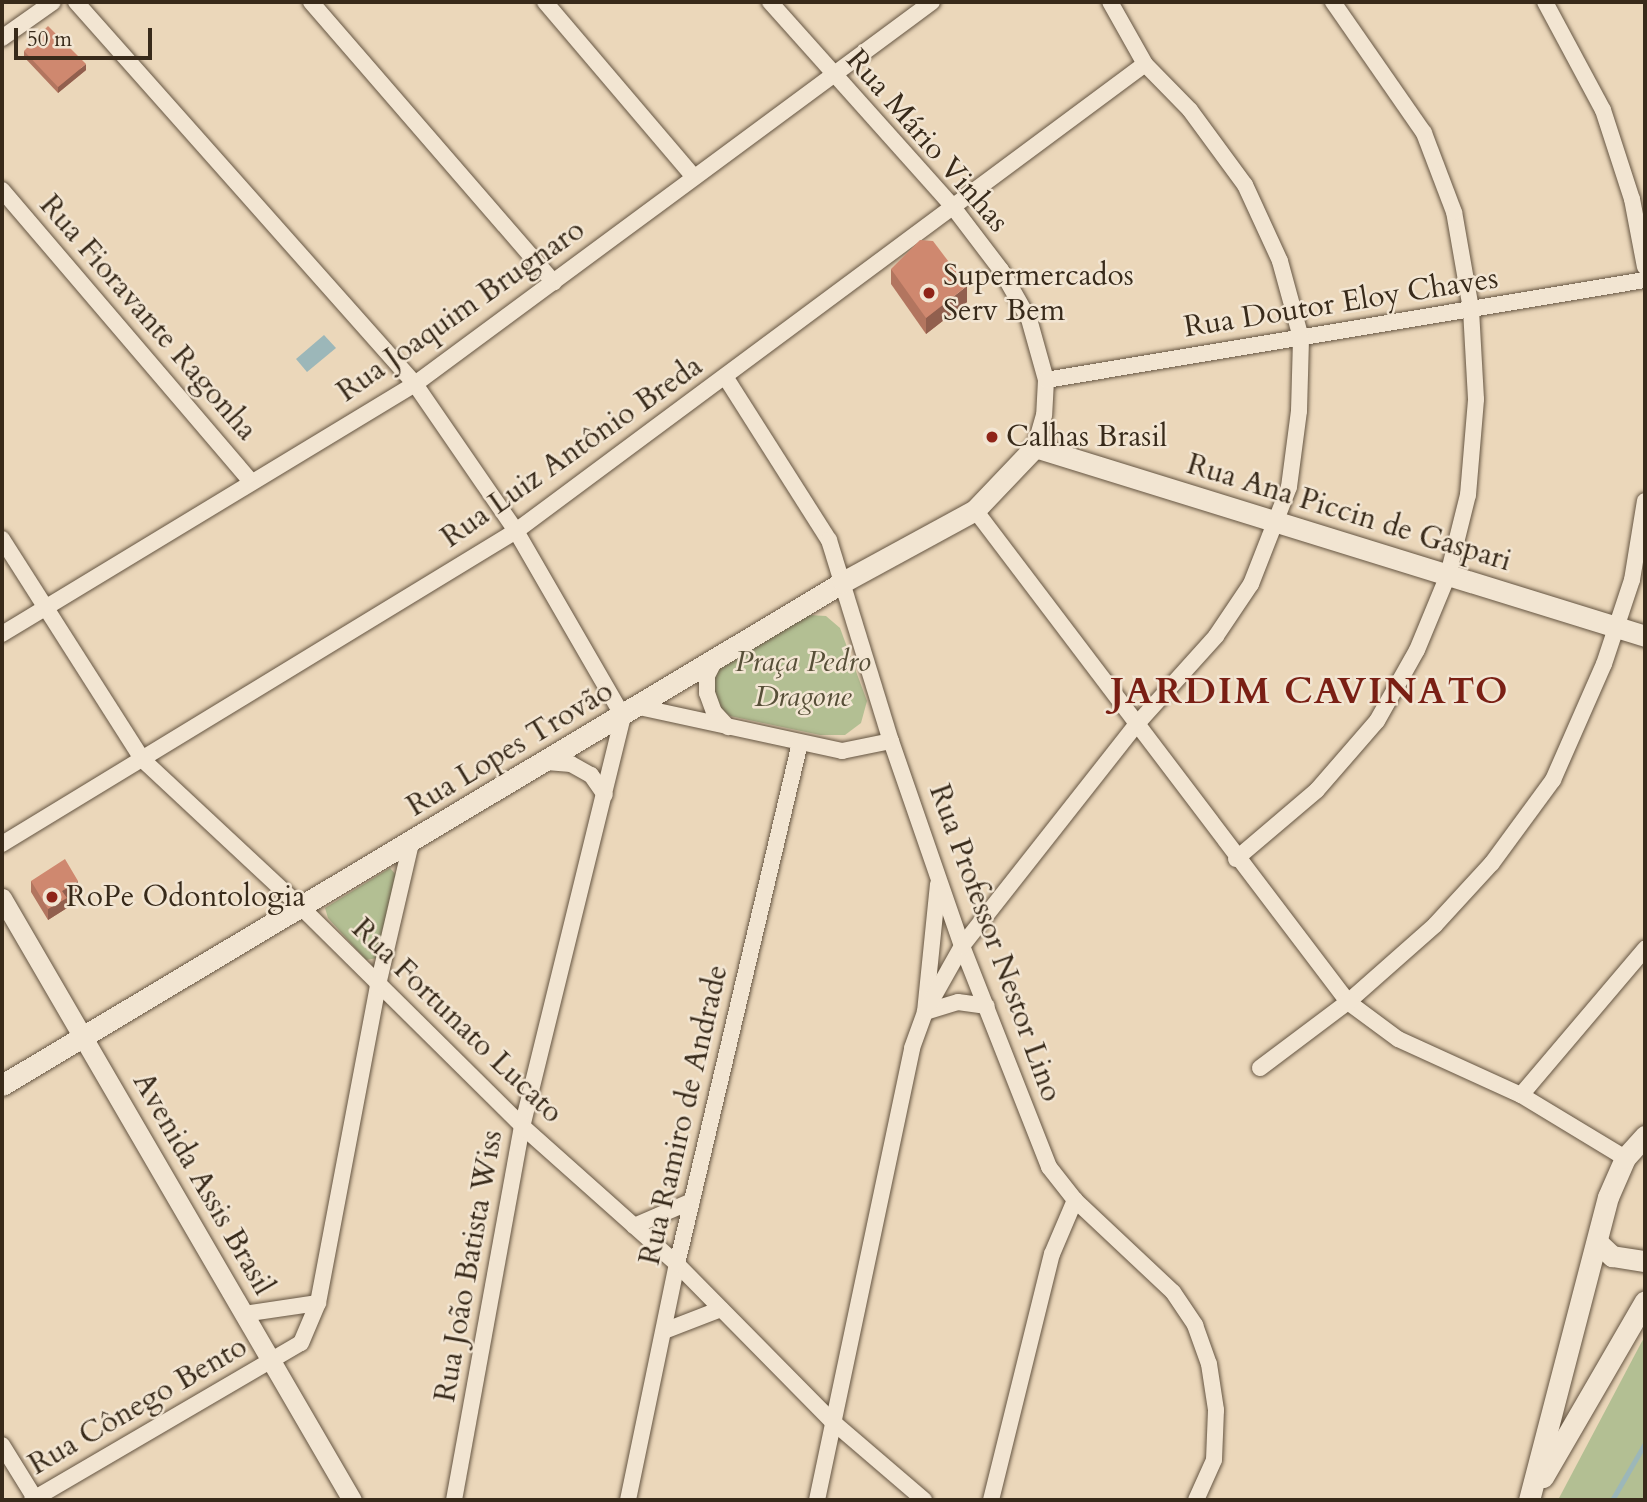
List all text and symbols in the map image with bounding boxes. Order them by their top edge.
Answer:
scale bar [18,14,156,58]
text: 50 m [27,25,72,54]
street label: Rua Mário Vinhas [838,42,1016,240]
street label: Rua Fioravante Ragonha [32,188,264,448]
street label: Rua Joaquim Brugnaro [330,212,592,410]
place label: Supermercados Serv Bem [943,258,1134,328]
street label: Rua Doutor Eloy Chaves [1181,260,1501,346]
marker: Supermercados Serv Bem [921,285,937,301]
street label: Rua Luiz Antônio Breda [434,348,710,556]
place label: Calhas Brasil [1006,419,1167,455]
marker: Calhas Brasil [984,429,1000,445]
street label: Rua Ana Piccin de Gaspari [1182,446,1516,580]
park label: Praça Pedro Dragone [735,644,871,714]
district label: JARDIM CAVINATO [1112,669,1508,713]
street label: Rua Lopes Trovão [400,673,620,825]
street label: Rua Professor Nestor Lino [921,779,1069,1107]
place label: RoPe Odontologia [66,879,305,915]
marker: RoPe Odontologia [44,889,60,905]
street label: Rua Fortunato Lucato [344,911,570,1131]
street label: Rua Ramiro de Andrade [632,962,736,1268]
street label: Avenida Assis Brasil [125,1066,281,1302]
street label: Rua João Batista Wiss [427,1127,511,1405]
street label: Rua Cônego Bento [23,1329,253,1483]

